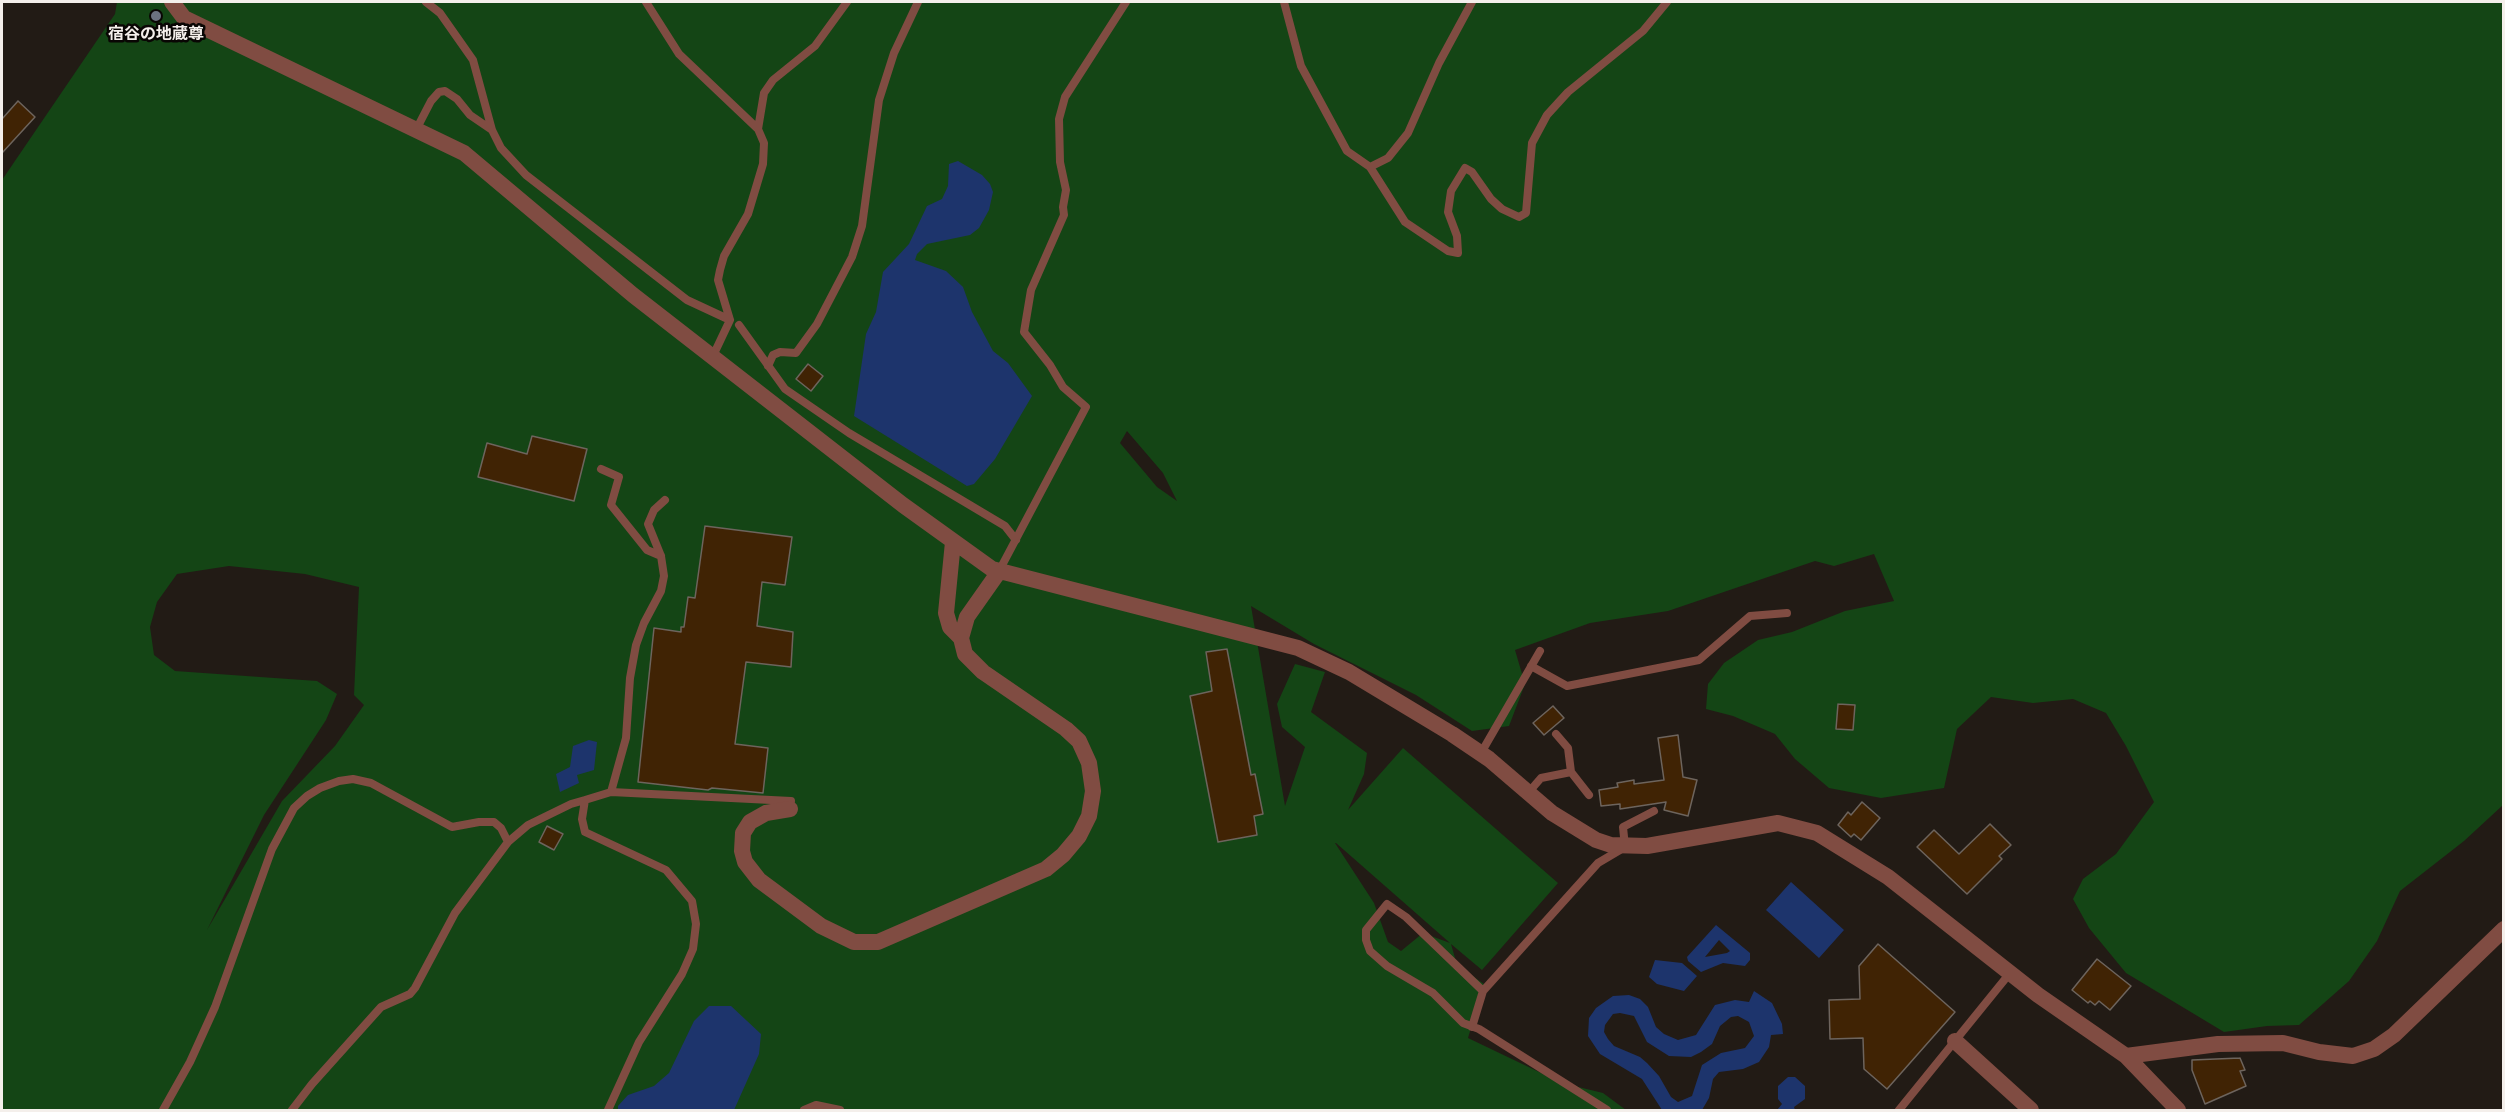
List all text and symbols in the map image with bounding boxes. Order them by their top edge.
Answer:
marker: 宿谷の地蔵尊 [149,9,163,23]
place label: 宿谷の地蔵尊 [108,25,204,45]

